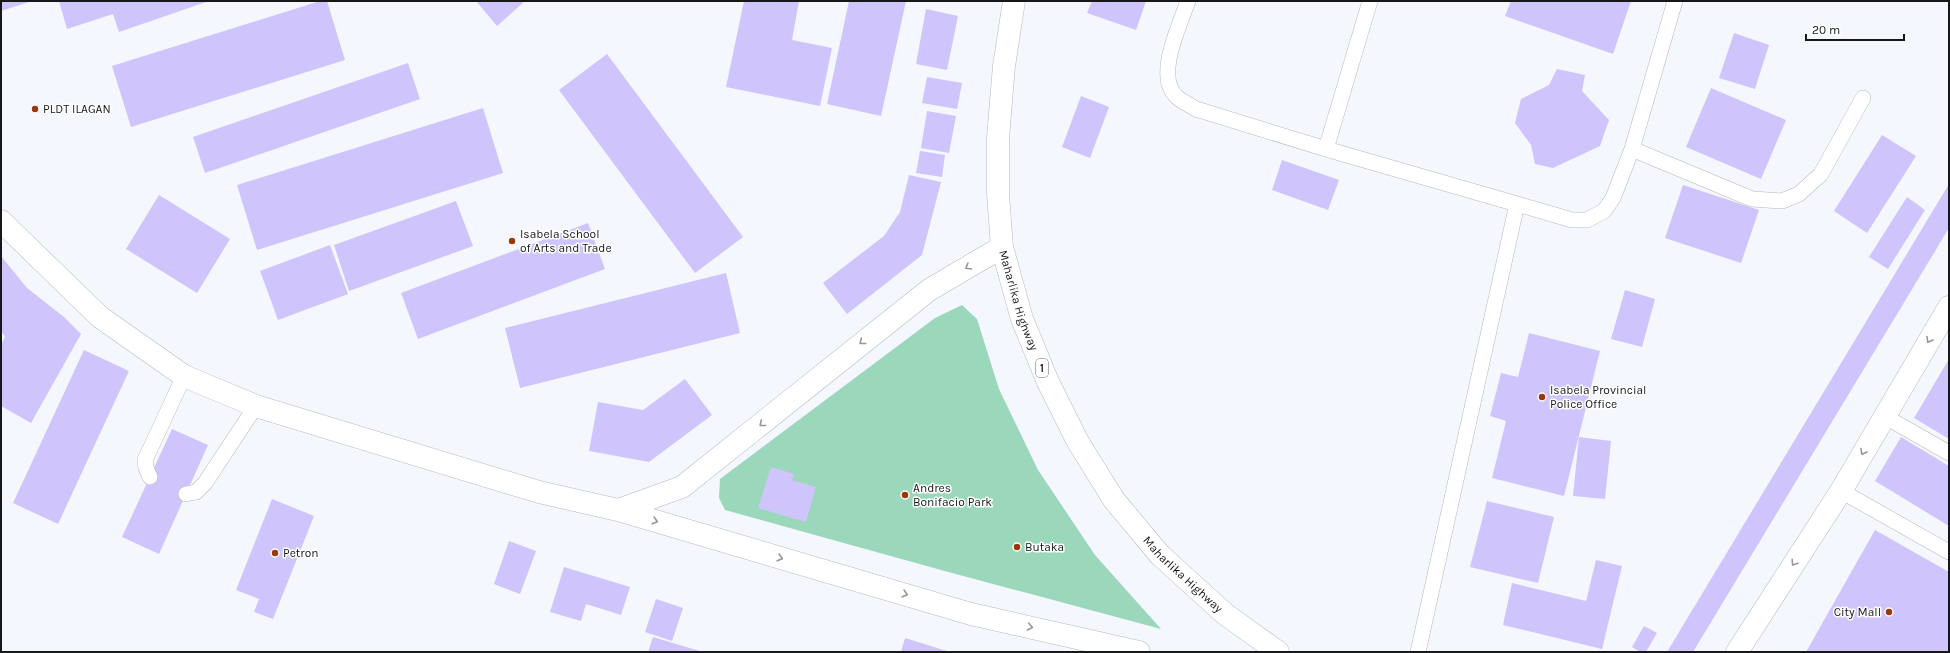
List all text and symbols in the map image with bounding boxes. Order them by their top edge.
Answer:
scale bar [1806,16,1904,42]
text: 20 m [1812,23,1840,37]
place label: PLDT ILAGAN [43,102,111,116]
marker: PLDT ILAGAN [30,104,40,114]
place label: Isabela School of Arts and Trade [520,227,612,255]
marker: Isabela School of Arts and Trade [507,236,517,246]
street label: Maharlika Highway [996,248,1041,353]
one-way arrow [965,262,972,269]
one-way arrow [1926,336,1933,343]
one-way arrow [860,337,867,344]
road number: 1 [1036,359,1048,377]
place label: Isabela Provincial Police Office [1550,383,1646,411]
marker: Isabela Provincial Police Office [1537,392,1547,402]
one-way arrow [759,419,766,426]
one-way arrow [1860,448,1867,455]
place label: Andres Bonifacio Park [913,481,992,509]
marker: Andres Bonifacio Park [900,490,910,500]
one-way arrow [651,516,658,525]
street label: Maharlika Highway [1140,533,1226,616]
place label: Butaka [1025,540,1064,554]
marker: Butaka [1012,542,1022,552]
place label: Petron [283,546,318,560]
marker: Petron [270,548,280,558]
one-way arrow [776,553,783,562]
one-way arrow [1792,559,1799,566]
one-way arrow [901,590,908,598]
place label: City Mall [1834,605,1881,619]
marker: City Mall [1884,607,1894,617]
one-way arrow [1027,623,1033,631]

